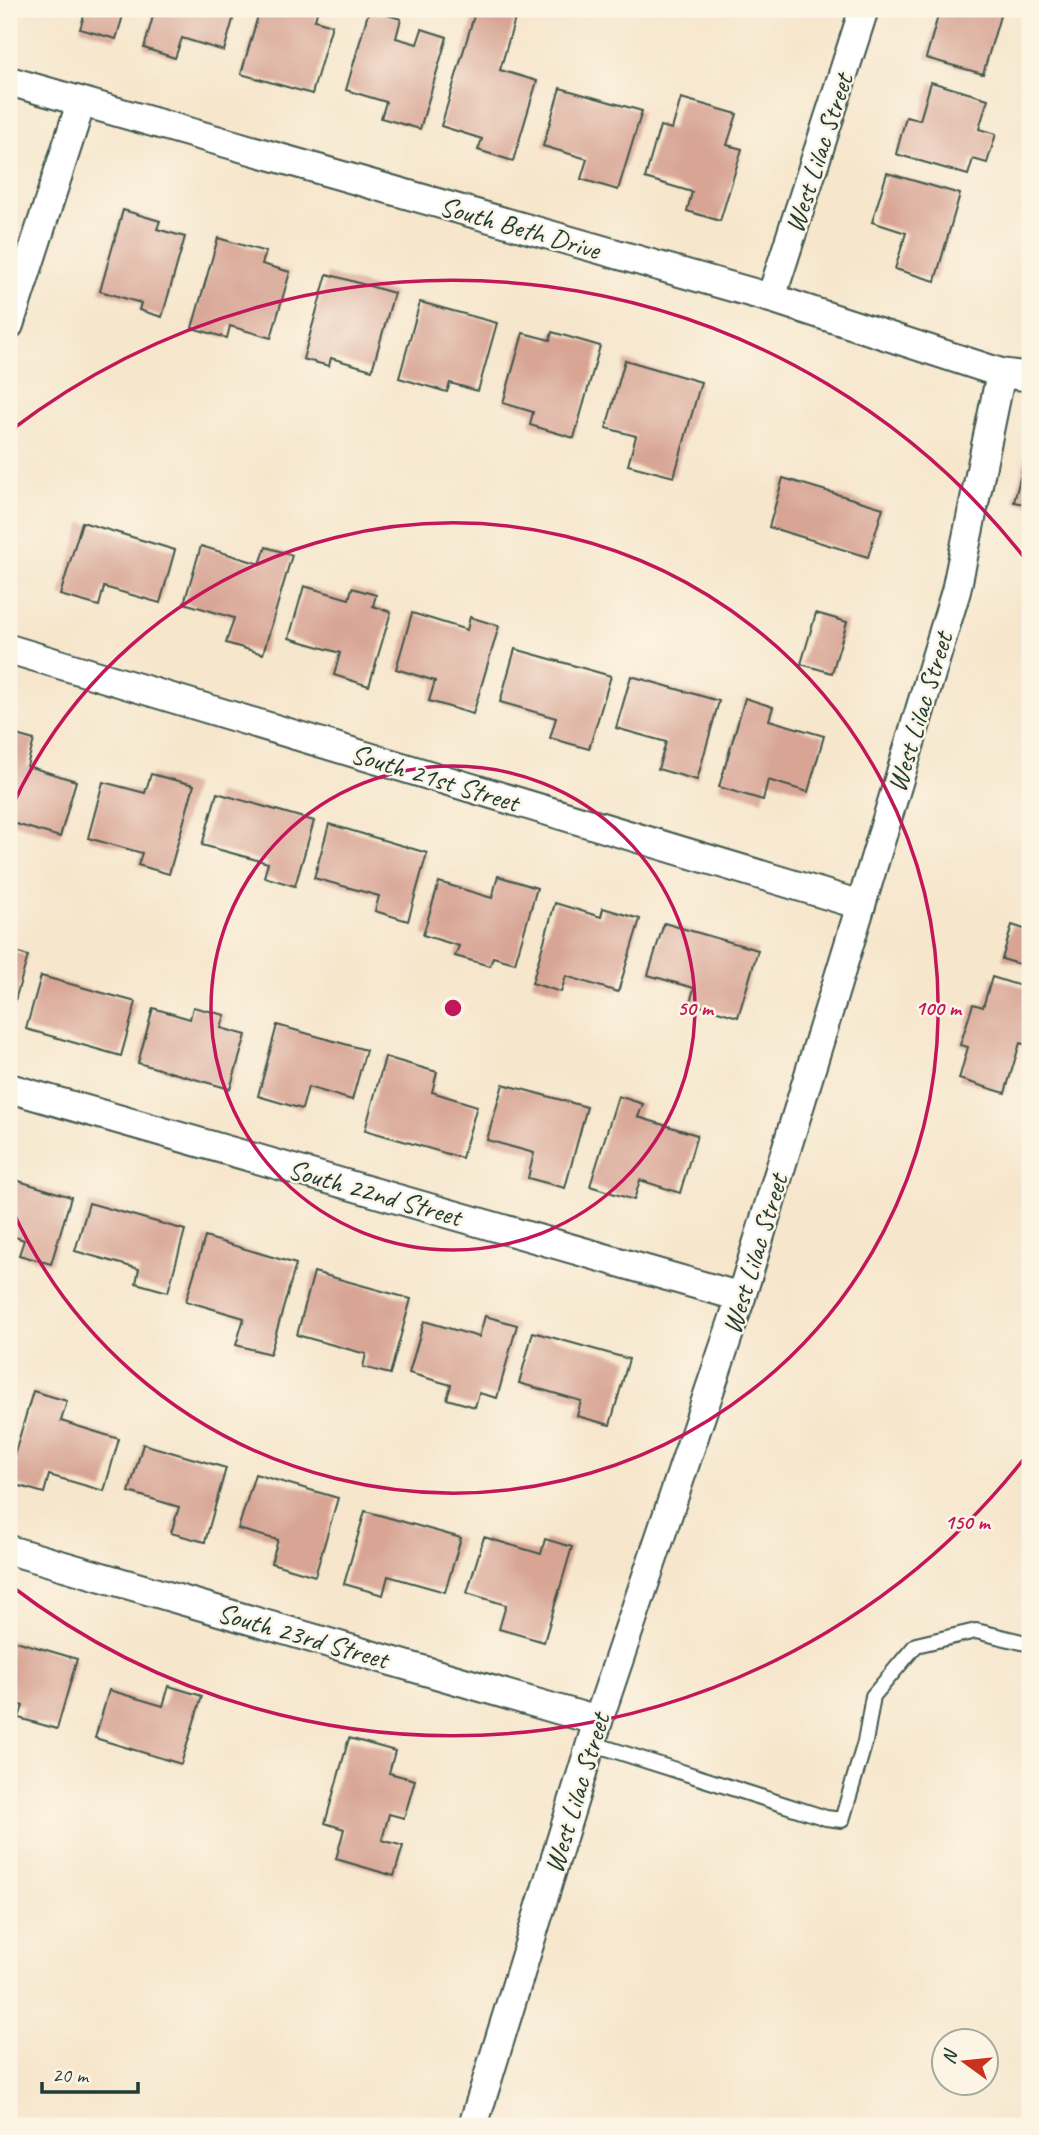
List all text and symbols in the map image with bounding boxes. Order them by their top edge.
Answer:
street label: West Lilac Street [776,67,861,237]
street label: South Beth Drive [436,188,606,268]
street label: West Lilac Street [879,625,961,796]
street label: South 21st Street [347,735,526,820]
text: 50 m [677,995,715,1021]
text: 100 m [915,995,963,1021]
centre of rings [441,996,465,1020]
street label: South 22nd Street [284,1151,468,1235]
street label: West Lilac Street [714,1167,796,1338]
text: 150 m [944,1509,992,1535]
street label: South 23rd Street [214,1594,395,1677]
street label: West Lilac Street [536,1706,618,1877]
north arrow [930,2026,1000,2096]
text: N [936,2046,963,2067]
scale bar [42,2051,138,2095]
text: 20 m [52,2062,90,2088]

